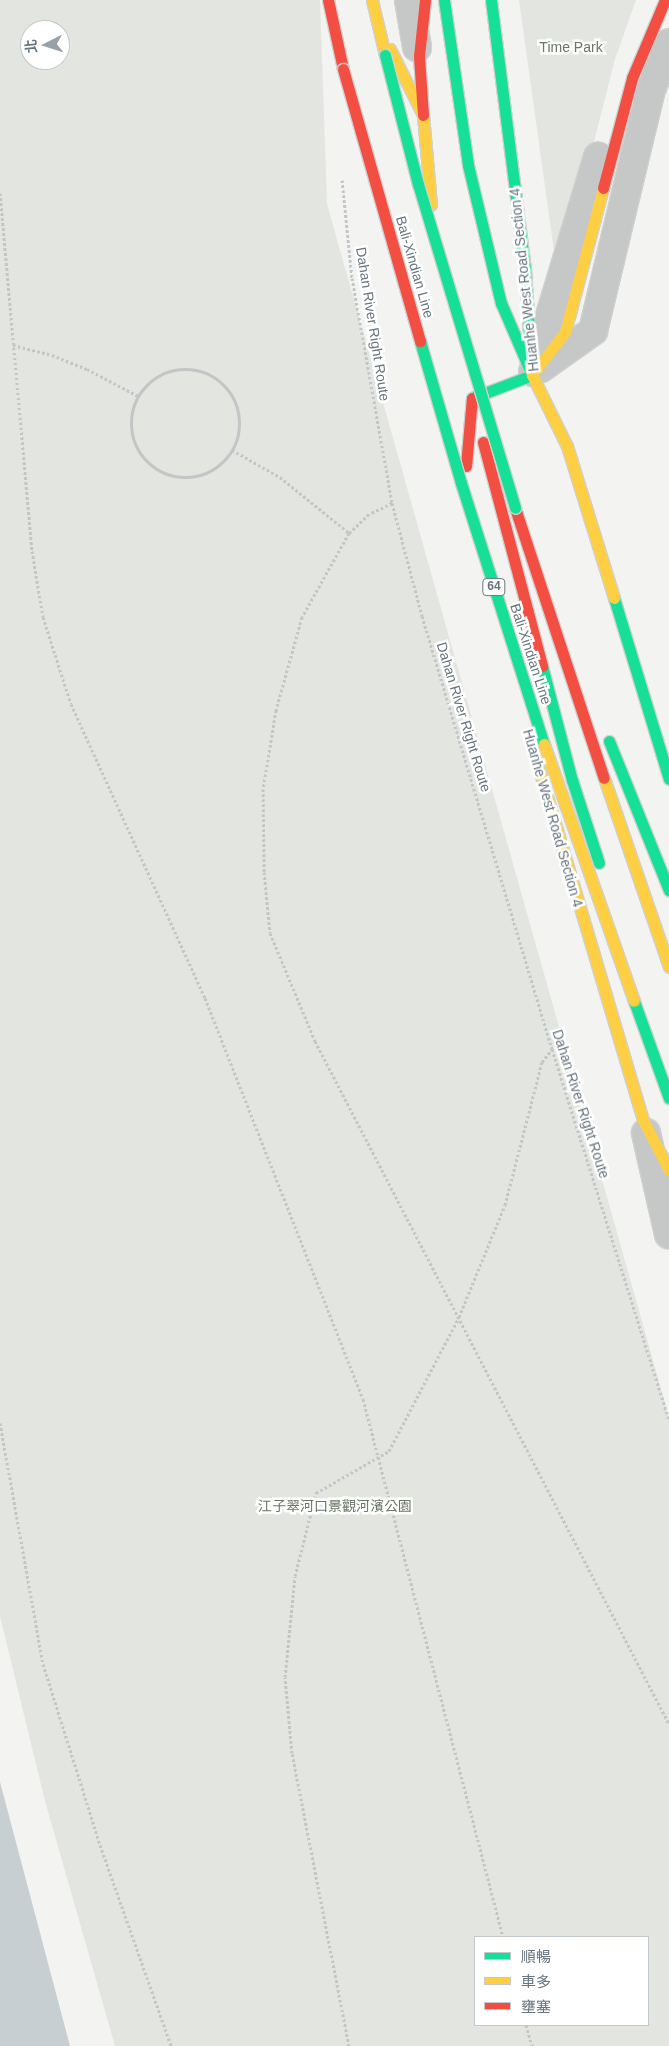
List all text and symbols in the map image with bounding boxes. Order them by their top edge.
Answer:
north arrow [20,20,70,70]
text: 北 [22,39,40,54]
park label: Time Park [539,39,603,55]
street label: Huanhe West Road Section 4 [506,188,542,372]
street label: Bali-Xindian Line [392,214,438,320]
street label: Dahan River Right Route [353,246,393,402]
road number: 64 [482,578,506,596]
street label: Bali-Xindian Line [507,601,555,707]
street label: Dahan River Right Route [433,640,495,794]
street label: Huanhe West Road Section 4 [520,727,586,909]
street label: Dahan River Right Route [549,1027,613,1181]
park label: 江子翠河口景觀河濱公園 [258,1498,412,1514]
legend [474,1936,649,2026]
text: 順暢 [521,1948,551,1965]
text: 車多 [521,1973,551,1990]
text: 壅塞 [521,1998,551,2015]

